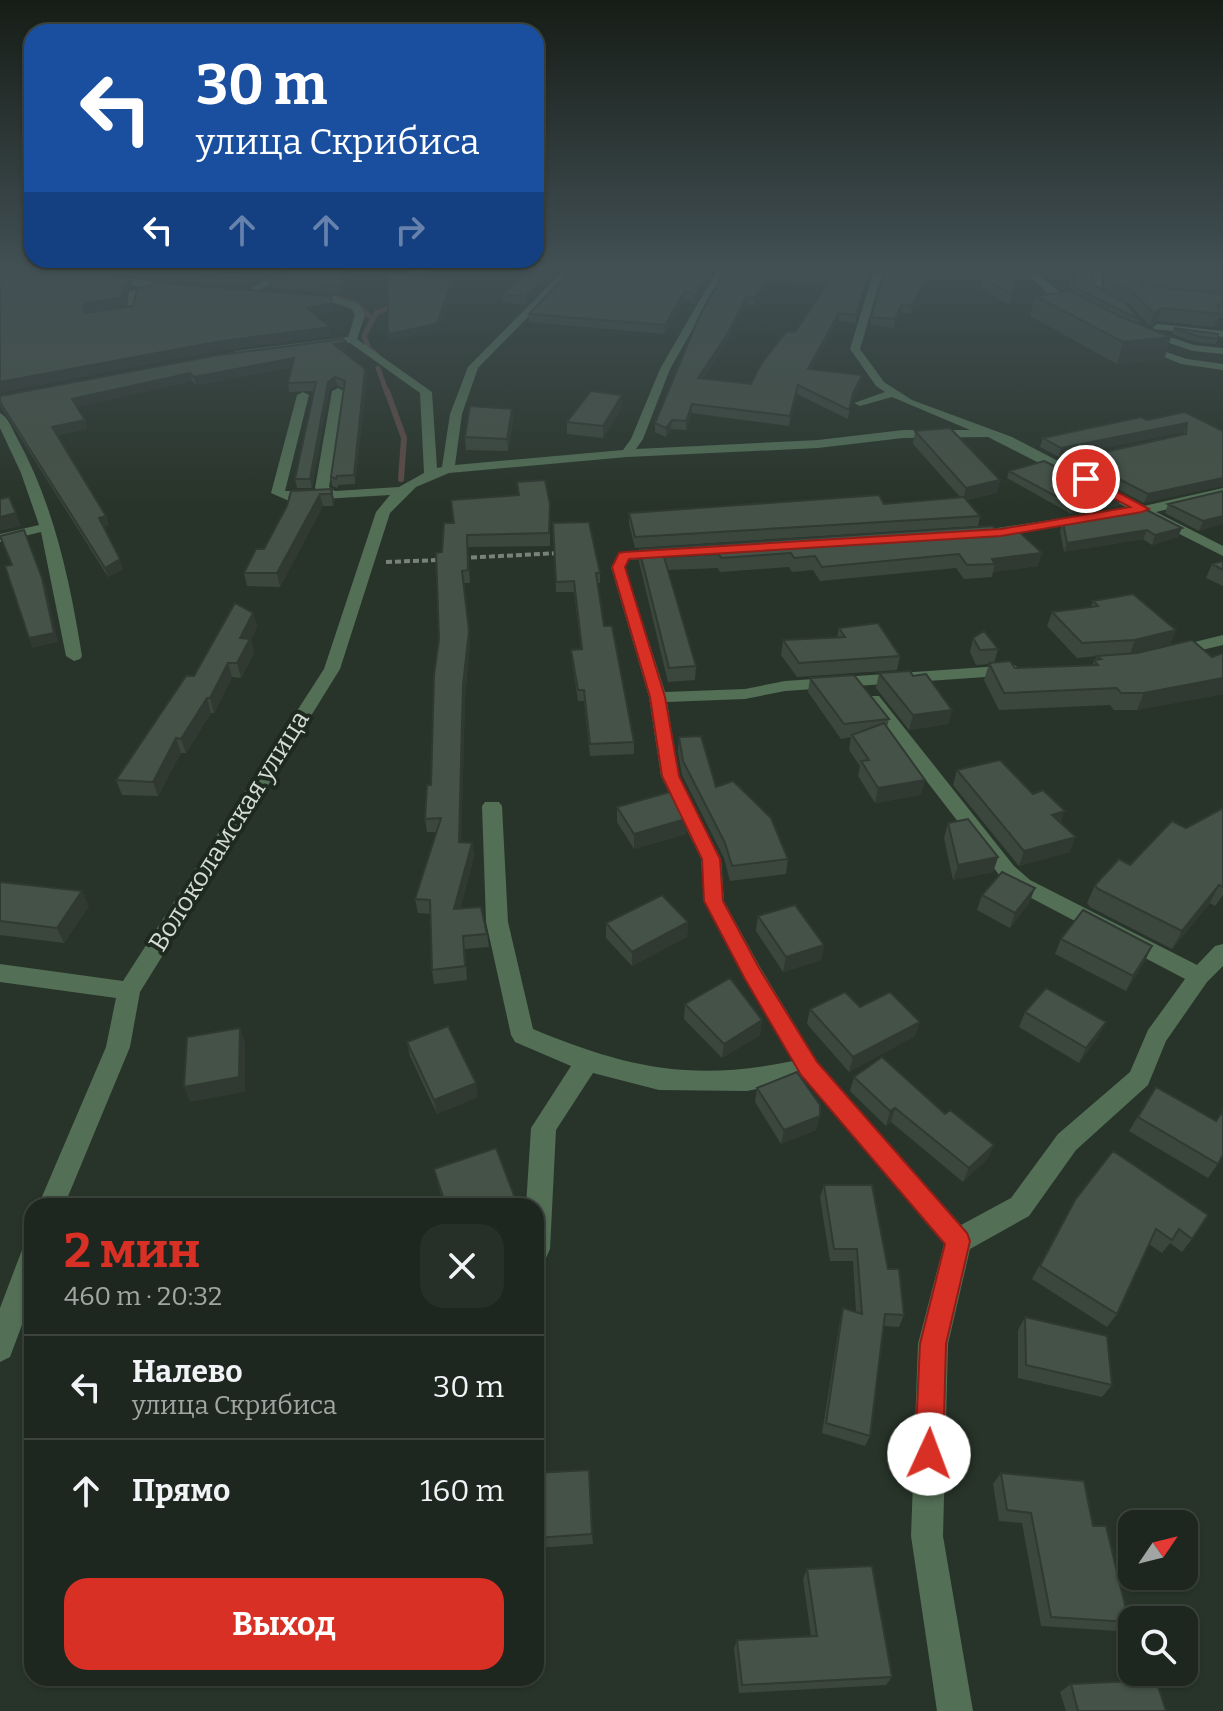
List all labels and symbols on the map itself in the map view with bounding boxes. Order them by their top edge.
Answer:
pin [1052,445,1120,513]
street label: Волоколамская улица [142,705,316,957]
position arrow [887,1412,971,1496]
north arrow [1118,1510,1198,1590]

